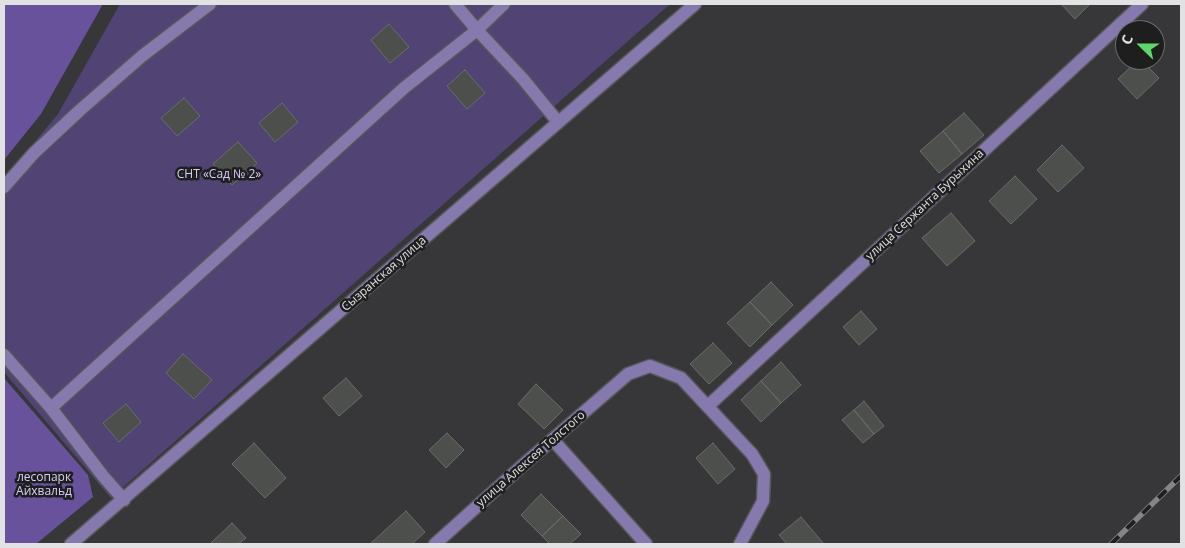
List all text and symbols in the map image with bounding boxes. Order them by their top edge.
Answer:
north arrow [1115,20,1165,70]
text: С [1116,32,1137,47]
street label: улица Сержанта Бурыхина [863,147,987,263]
park label: СНТ «Сад № 2» [177,168,261,182]
street label: Сызранская улица [339,233,429,315]
street label: улица Алексея Толстого [474,408,588,510]
park label: лесопарк Айхвальд [16,471,72,499]

